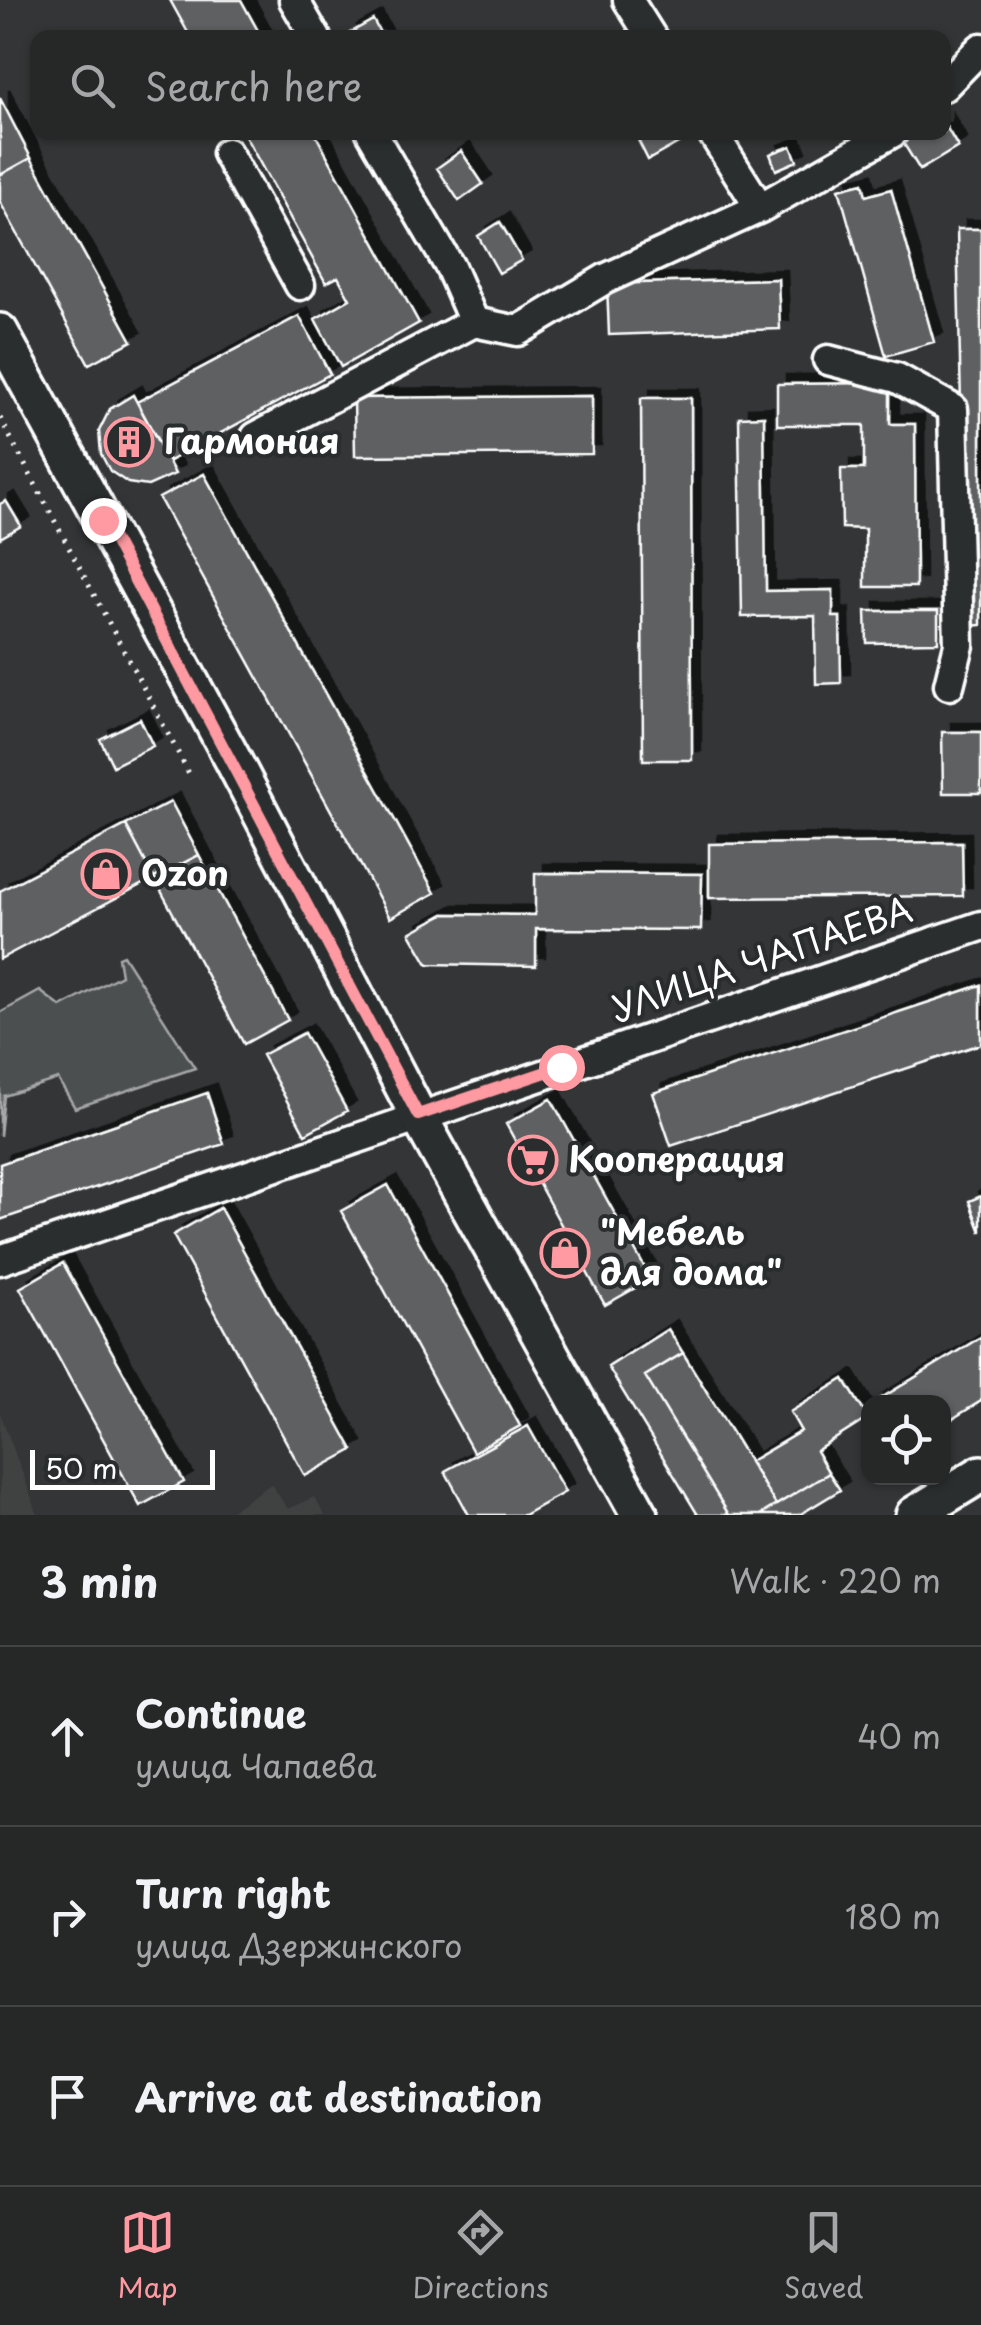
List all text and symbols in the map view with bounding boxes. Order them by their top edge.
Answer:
search box [30,30,951,140]
text: Search here [145,57,362,114]
icon: search [65,58,120,113]
place label: Гармония [164,413,340,466]
building icon: Гармония [103,416,155,468]
route end [81,498,127,544]
place label: Ozon [141,845,229,898]
shop icon: Ozon [80,848,132,900]
street label: УЛИЦА ЧАПАЕВА [604,881,919,1034]
route start [539,1045,585,1091]
place label: Кооперация [568,1131,785,1184]
supermarket icon: Кооперация [507,1134,559,1186]
place label: "Мебель для дома" [600,1204,782,1297]
shop icon: "Мебель для дома" [539,1227,591,1279]
map controls [861,1395,951,1485]
button: locate [861,1395,951,1485]
scale bar [30,1445,215,1490]
text: 50 m [45,1446,118,1489]
text: 3 min [40,1549,158,1612]
text: Walk · 220 m [729,1556,941,1604]
text: Continue [135,1684,306,1741]
icon: ahead [40,1709,95,1764]
text: 40 m [857,1712,941,1760]
text: улица Чапаева [135,1741,376,1789]
text: Turn right [135,1864,331,1921]
icon: right [40,1889,95,1944]
text: 180 m [845,1892,941,1940]
text: улица Дзержинского [135,1921,462,1969]
text: Arrive at destination [135,2068,543,2125]
icon: arrive [40,2069,95,2124]
tab: Map [118,2205,177,2308]
tab: Directions [413,2205,549,2308]
tab: Saved [784,2205,863,2308]

